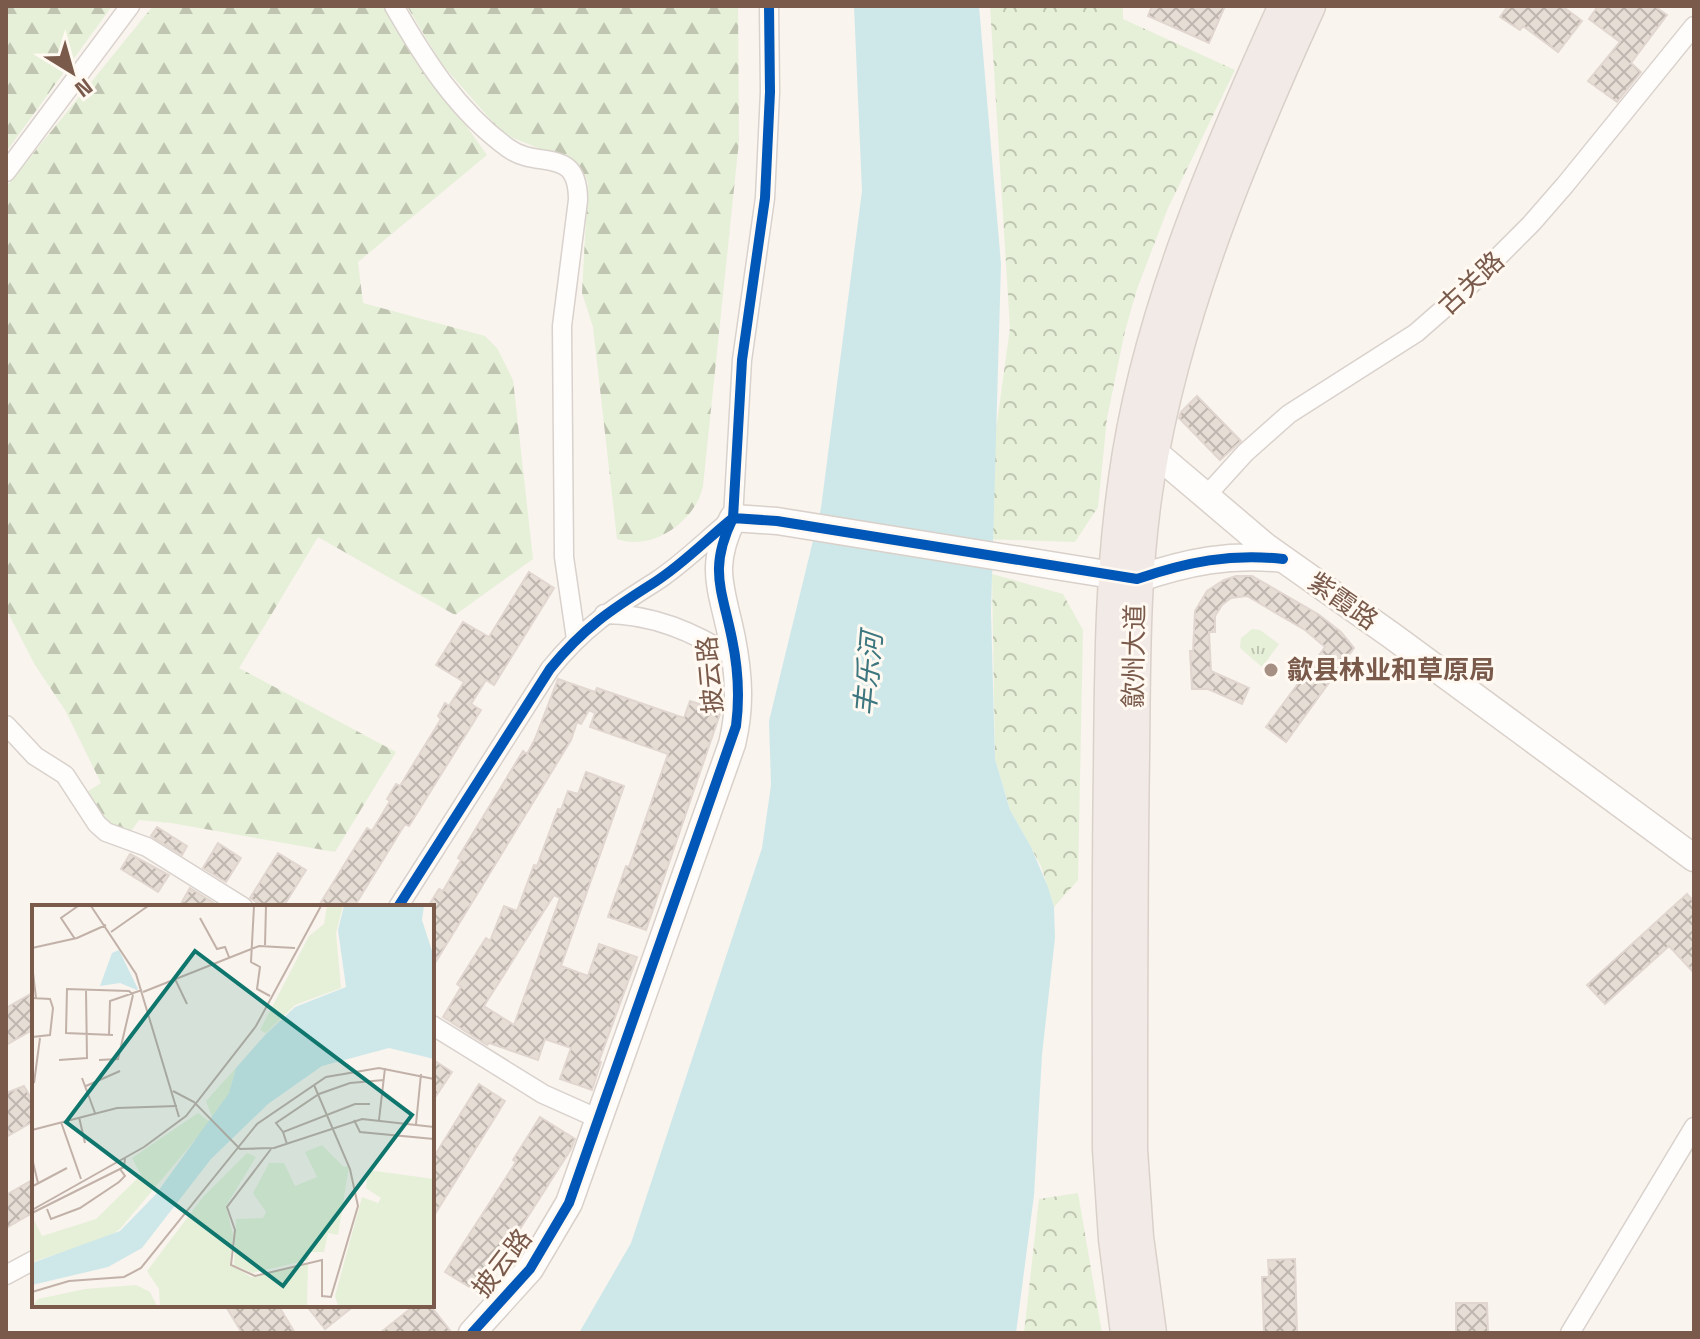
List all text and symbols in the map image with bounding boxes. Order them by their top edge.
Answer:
north arrow [32,32,112,112]
text: N [70,72,98,104]
street label: 古关路 [1431,244,1511,322]
street label: 紫霞路 [1301,565,1385,637]
street label: 歙州大道 [1116,604,1152,708]
water label: 丰乐河 [846,626,890,717]
street label: 披云路 [690,635,730,715]
place label: 歙县林业和草原局 [1287,653,1495,687]
marker: 歙县林业和草原局 [1262,661,1280,679]
inset map [32,905,434,1307]
street label: 披云路 [465,1222,539,1304]

